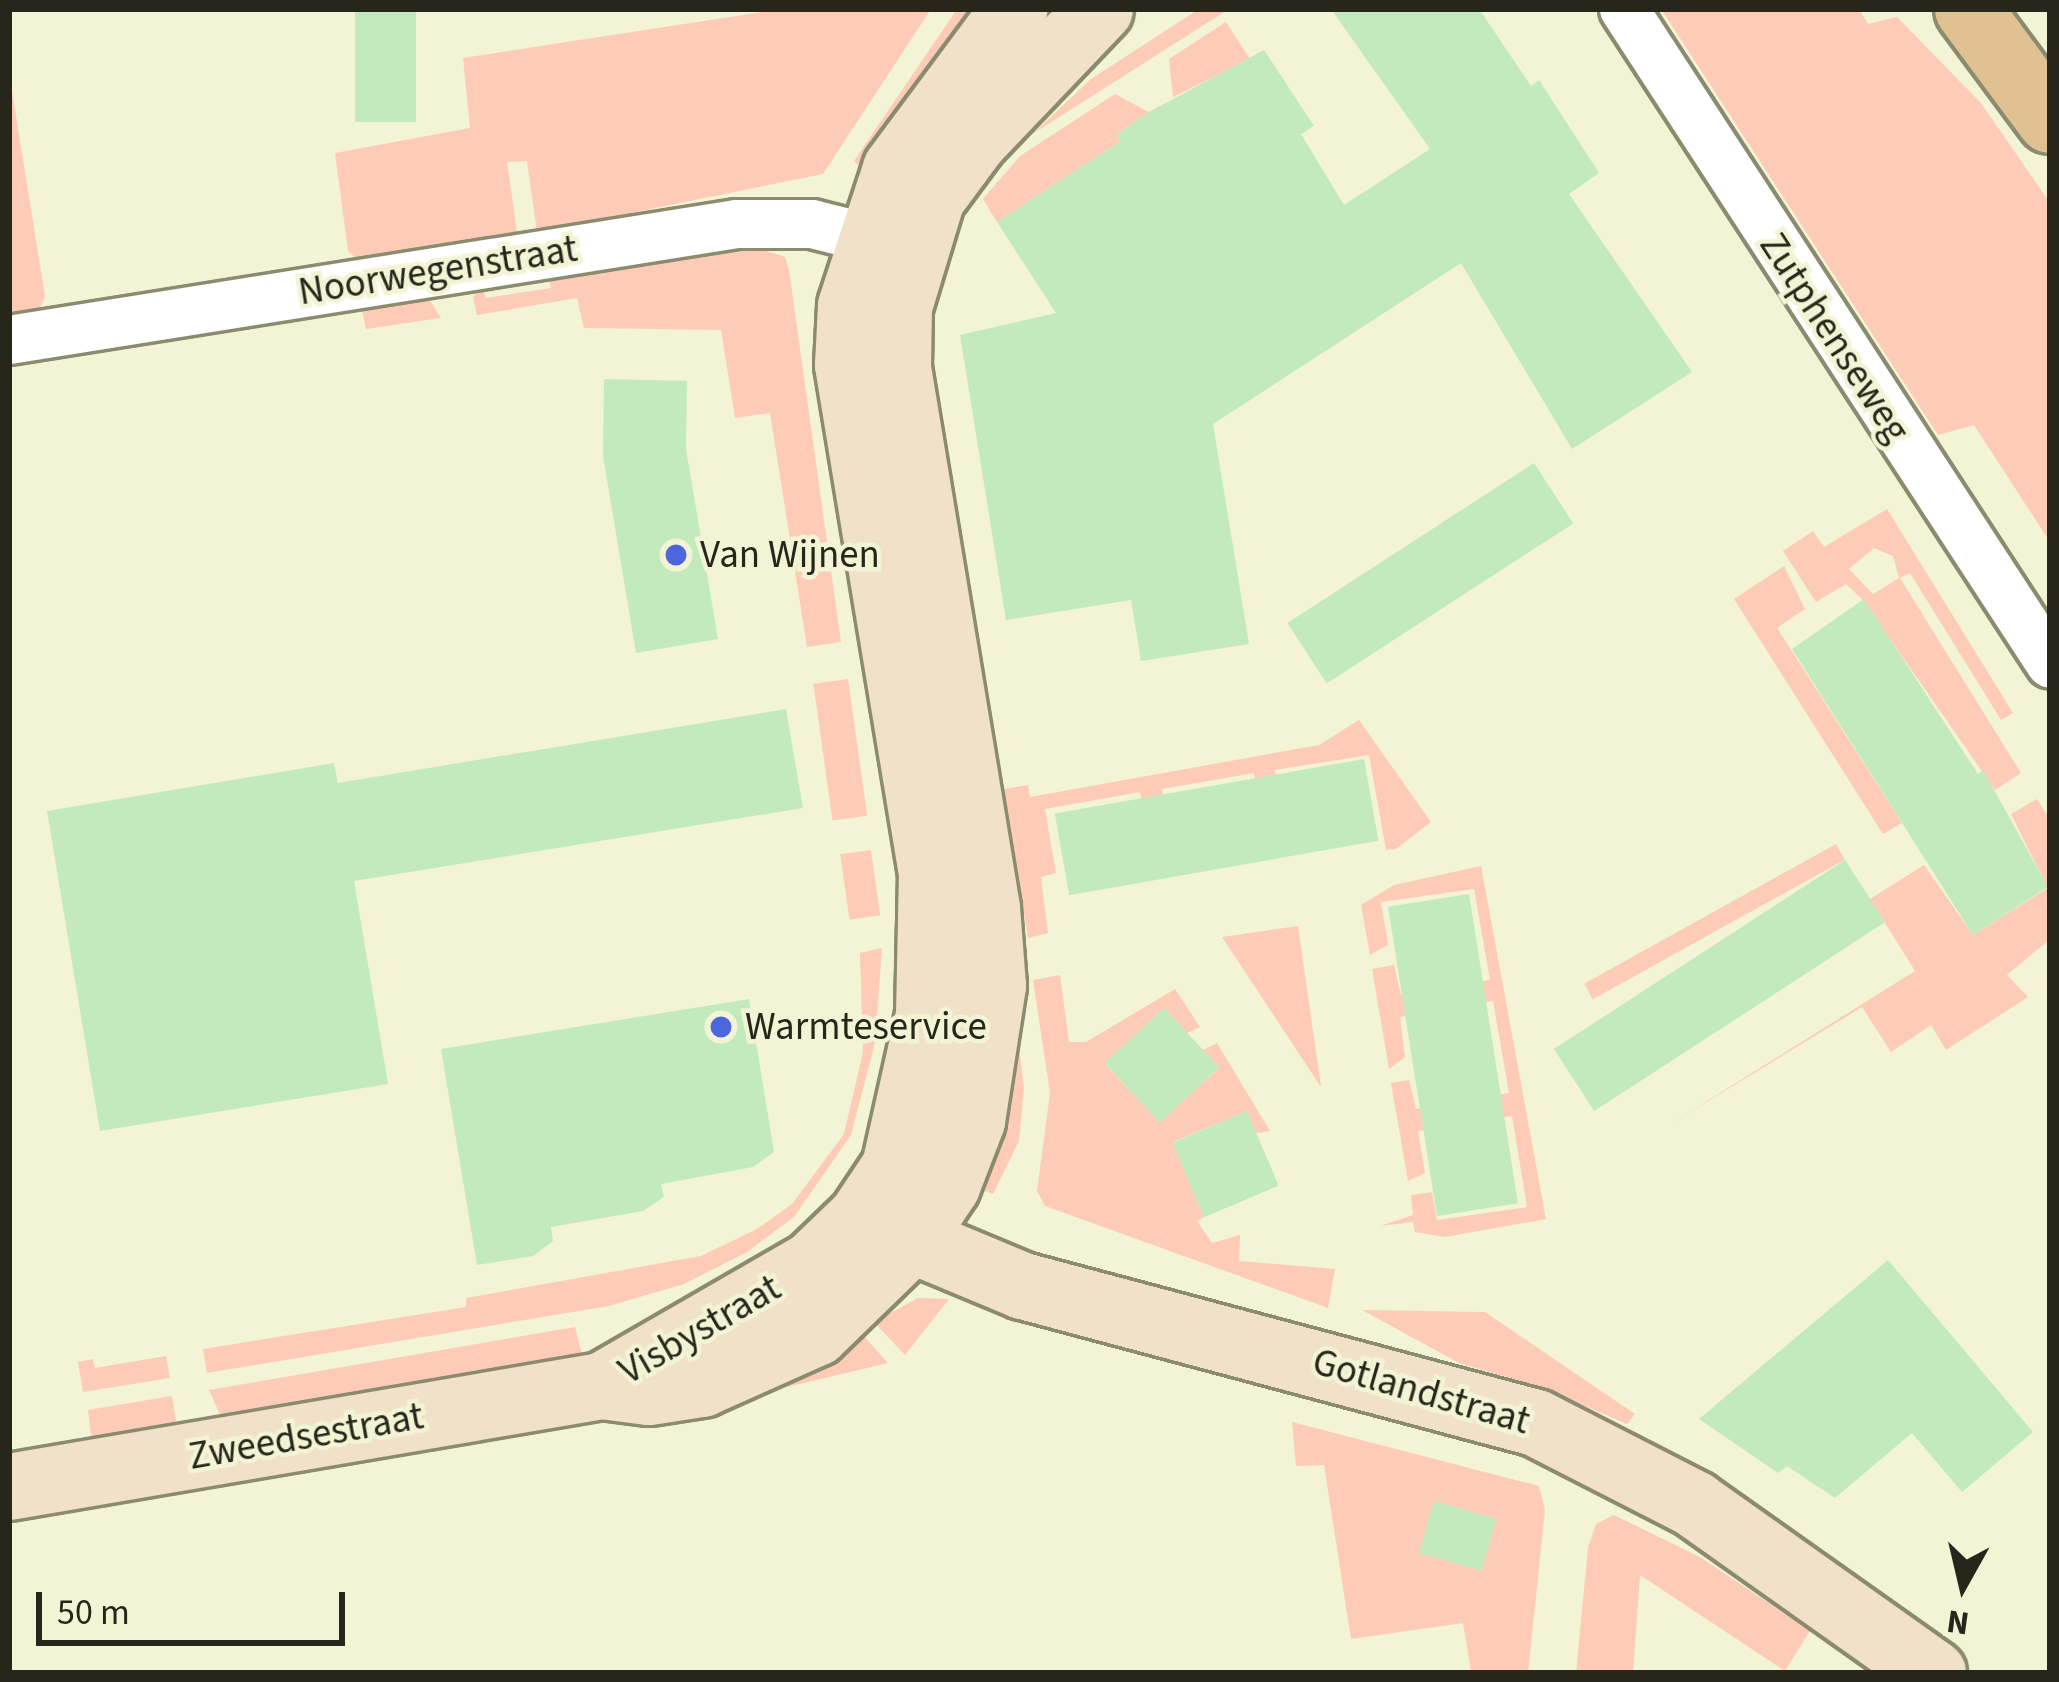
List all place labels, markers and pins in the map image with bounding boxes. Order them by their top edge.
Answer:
place label: Van Wijnen [700,532,880,578]
marker: Van Wijnen [663,542,689,568]
place label: Warmteservice [745,1004,987,1050]
marker: Warmteservice [708,1014,734,1040]

